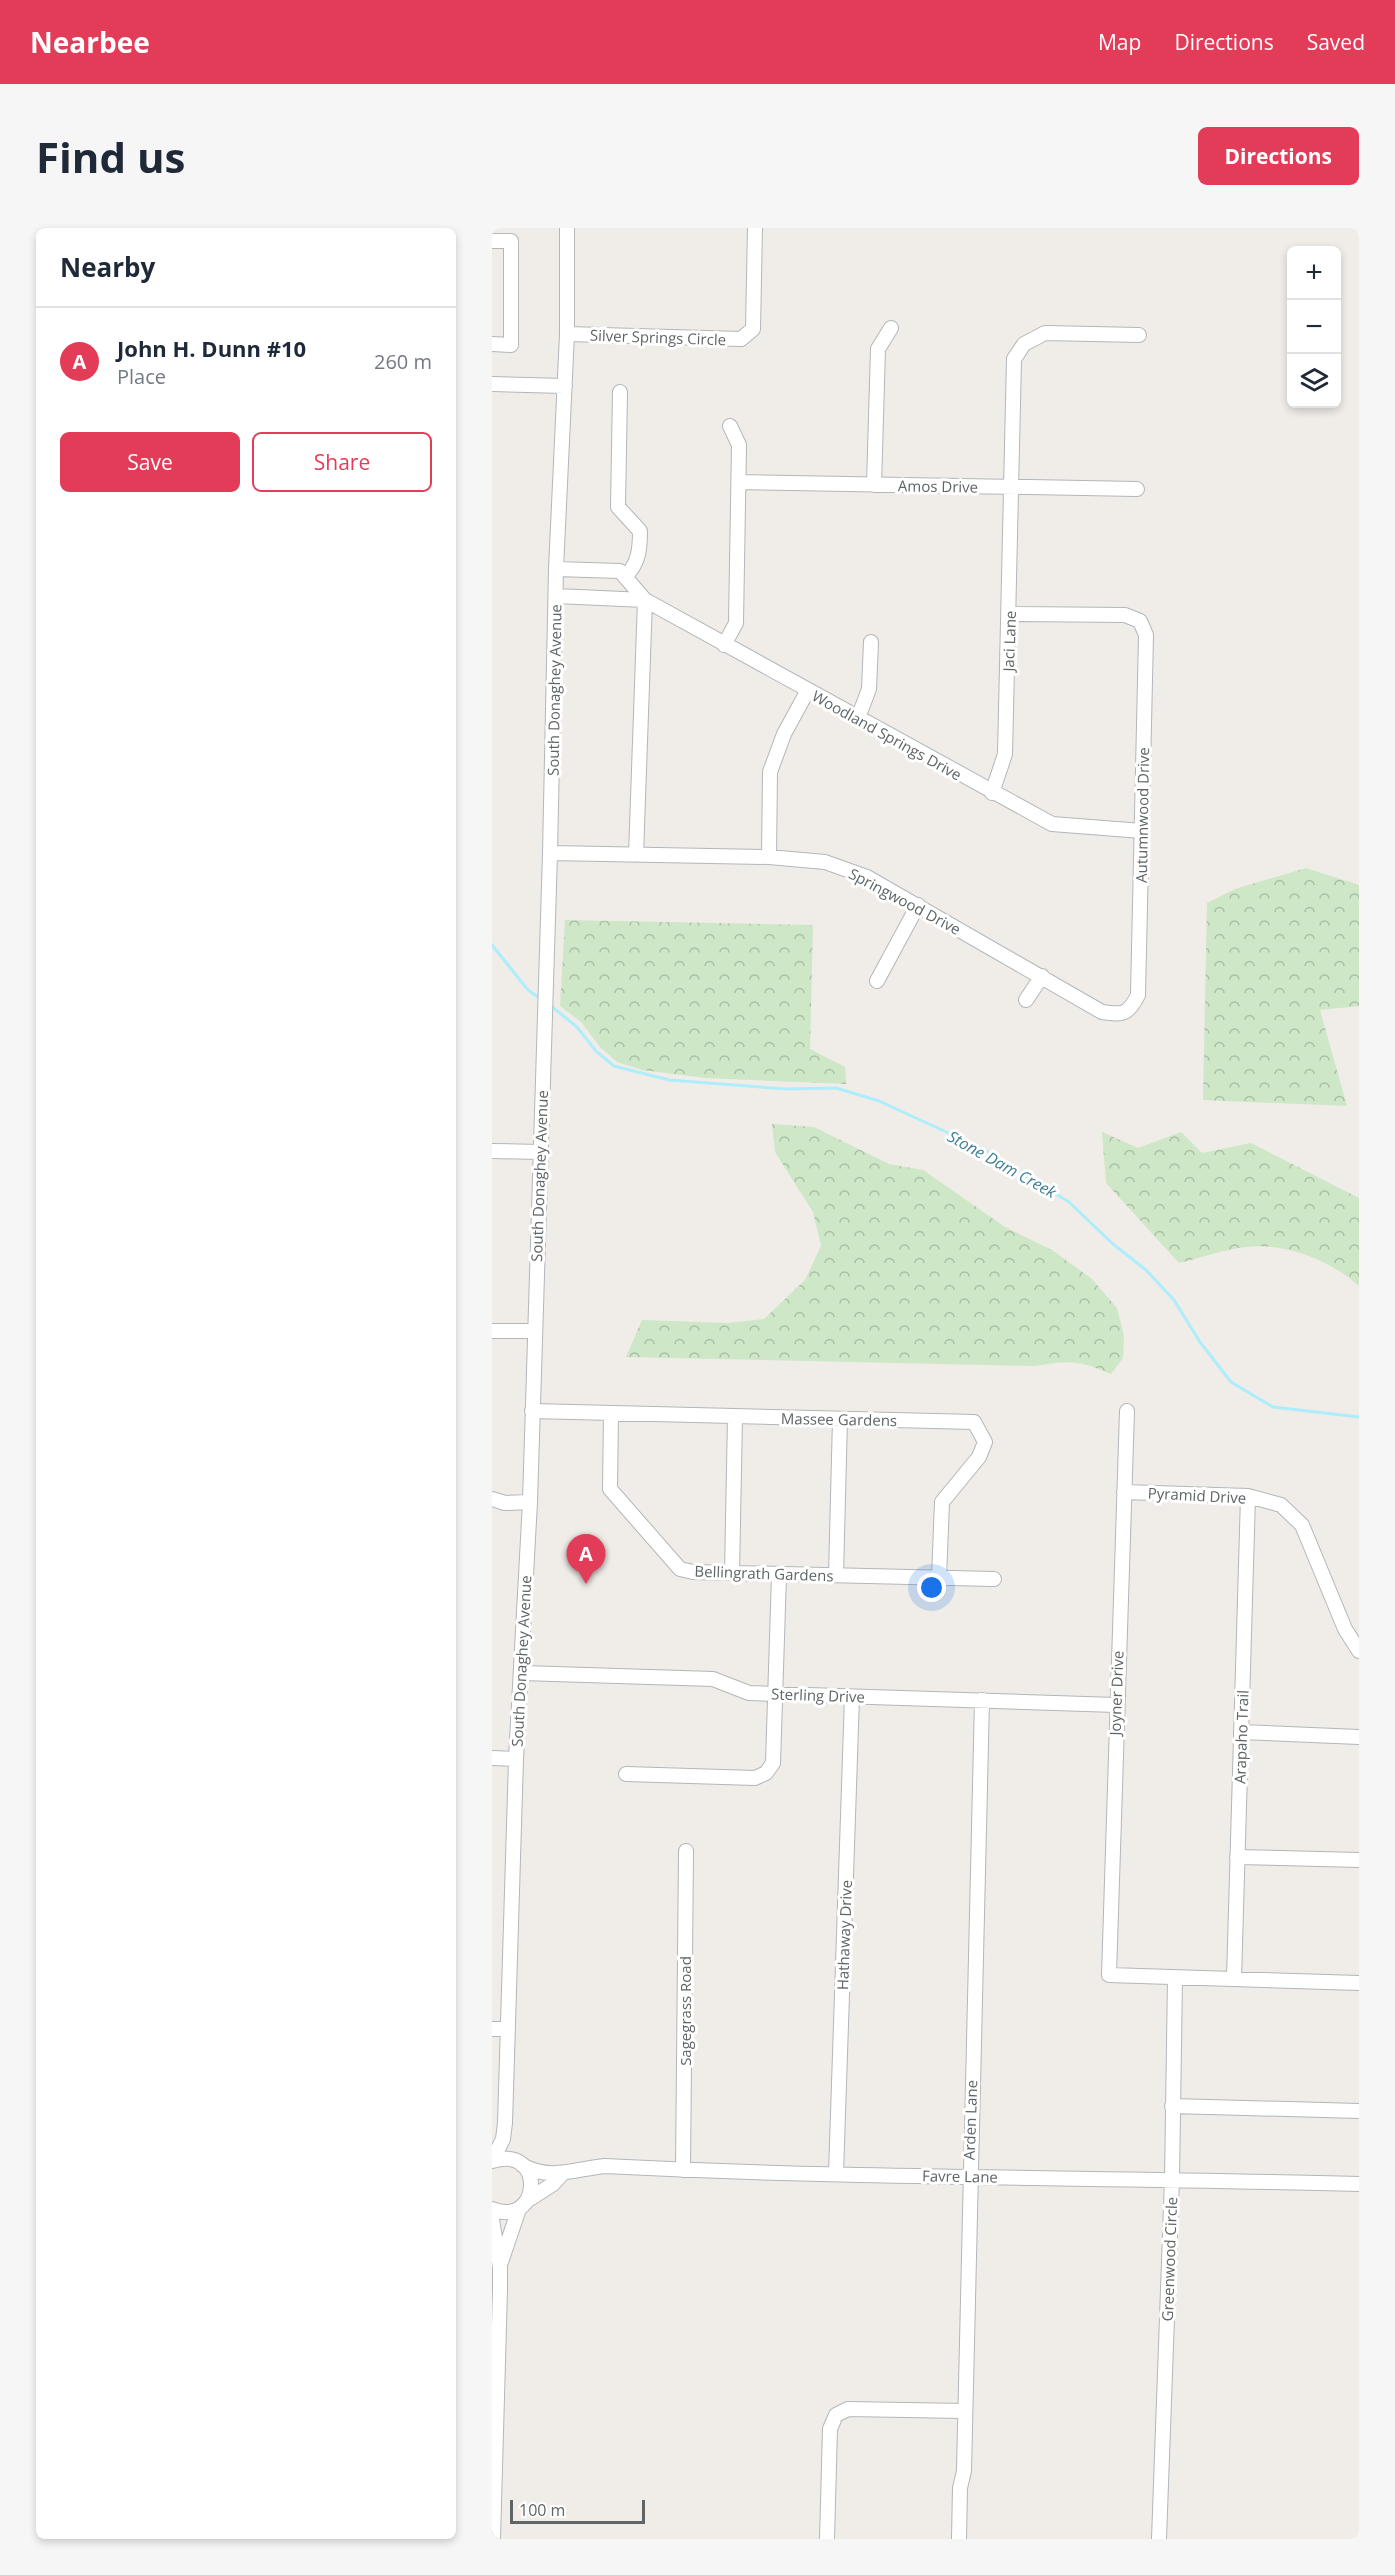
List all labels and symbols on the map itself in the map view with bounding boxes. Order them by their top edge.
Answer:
street label: Silver Springs Circle [590,325,726,349]
street label: Amos Drive [898,475,978,497]
street label: South Donaghey Avenue [543,604,565,776]
street label: Jaci Lane [998,610,1020,674]
street label: Woodland Springs Drive [809,686,965,784]
street label: Autumnwood Drive [1131,747,1153,883]
street label: Springwood Drive [846,863,964,939]
street label: South Donaghey Avenue [526,1090,552,1262]
water label: Stone Dam Creek [944,1125,1061,1204]
street label: Massee Gardens [781,1408,897,1430]
street label: Pyramid Drive [1147,1482,1247,1508]
pin: A [566,1534,605,1584]
street label: Bellingrath Gardens [694,1561,834,1585]
your location [917,1573,946,1602]
street label: South Donaghey Avenue [507,1575,535,1747]
street label: Joyner Drive [1104,1650,1127,1738]
street label: Sterling Drive [771,1683,865,1707]
street label: Arapaho Trail [1229,1690,1253,1784]
street label: Hathaway Drive [832,1879,856,1991]
street label: Sagegrass Road [675,1956,695,2066]
street label: Arden Lane [959,2080,981,2160]
street label: Favre Lane [922,2165,998,2187]
street label: Greenwood Circle [1157,2196,1181,2322]
scale bar [510,2497,645,2524]

